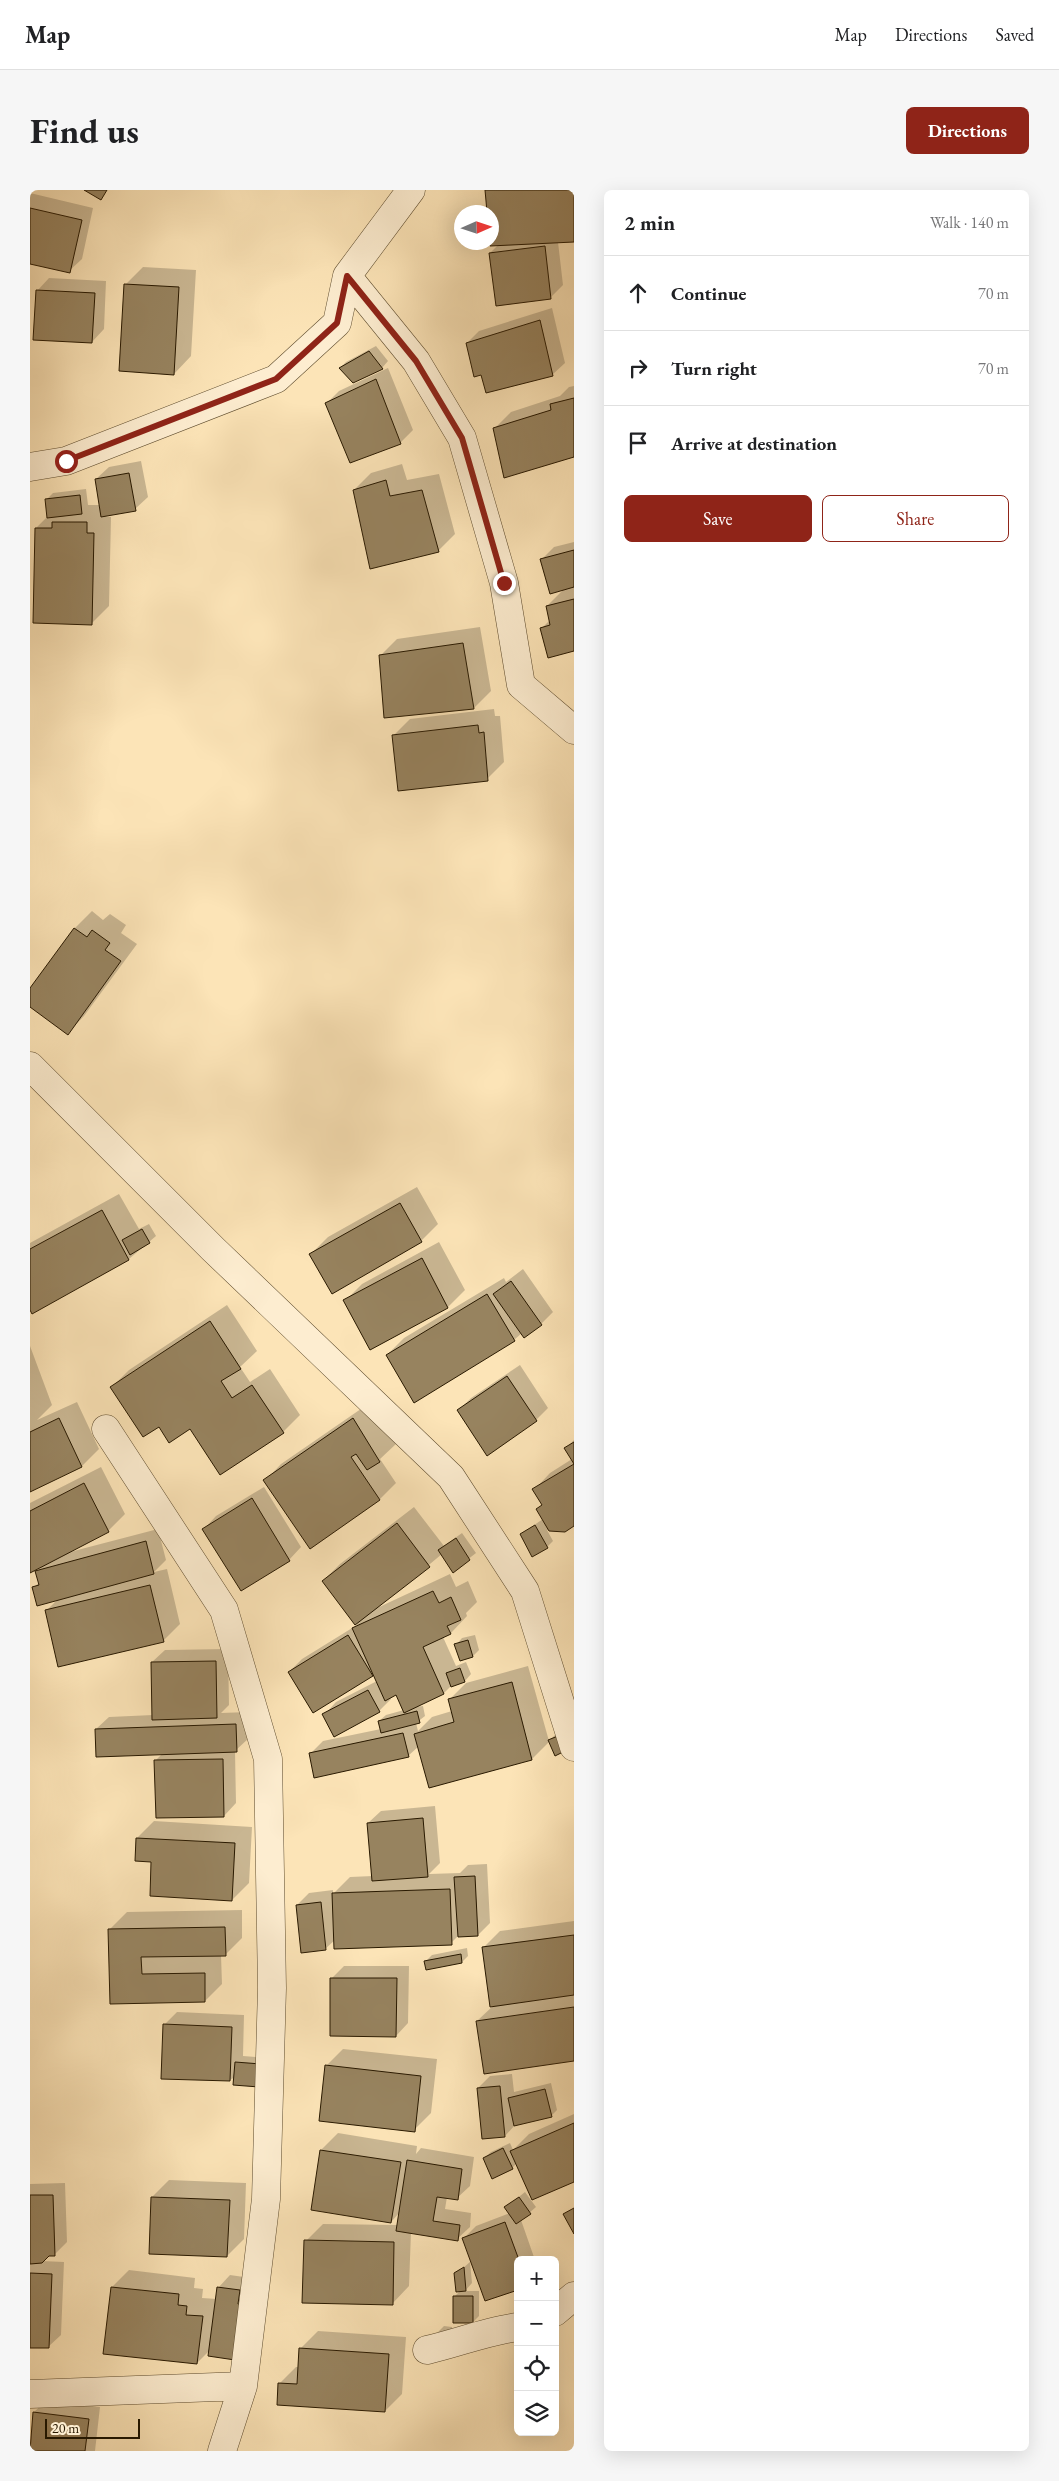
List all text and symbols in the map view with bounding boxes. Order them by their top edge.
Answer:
text: Map [25,19,70,50]
text: Map [835,23,867,46]
text: Directions [895,23,967,46]
text: Saved [995,23,1034,46]
button: Directions [906,107,1029,154]
text: Find us [30,108,139,153]
north arrow [454,205,499,250]
text: 2 min [624,209,675,236]
text: Walk · 140 m [930,212,1009,233]
icon: ahead [624,279,652,307]
text: Continue [671,281,746,306]
text: 70 m [978,283,1009,304]
icon: right [624,354,652,382]
text: Turn right [671,356,757,381]
text: 70 m [978,358,1009,379]
icon: arrive [624,429,652,457]
text: Arrive at destination [671,431,837,456]
route start [55,450,78,473]
button: Save [624,495,812,542]
button: Share [822,495,1009,542]
route end [493,572,516,595]
map controls [514,2256,559,2436]
button: + [514,2256,559,2301]
button: − [514,2301,559,2346]
button: locate [514,2346,559,2391]
button: layers [514,2391,559,2436]
scale bar [45,2416,140,2439]
text: 20 m [52,2419,79,2437]

